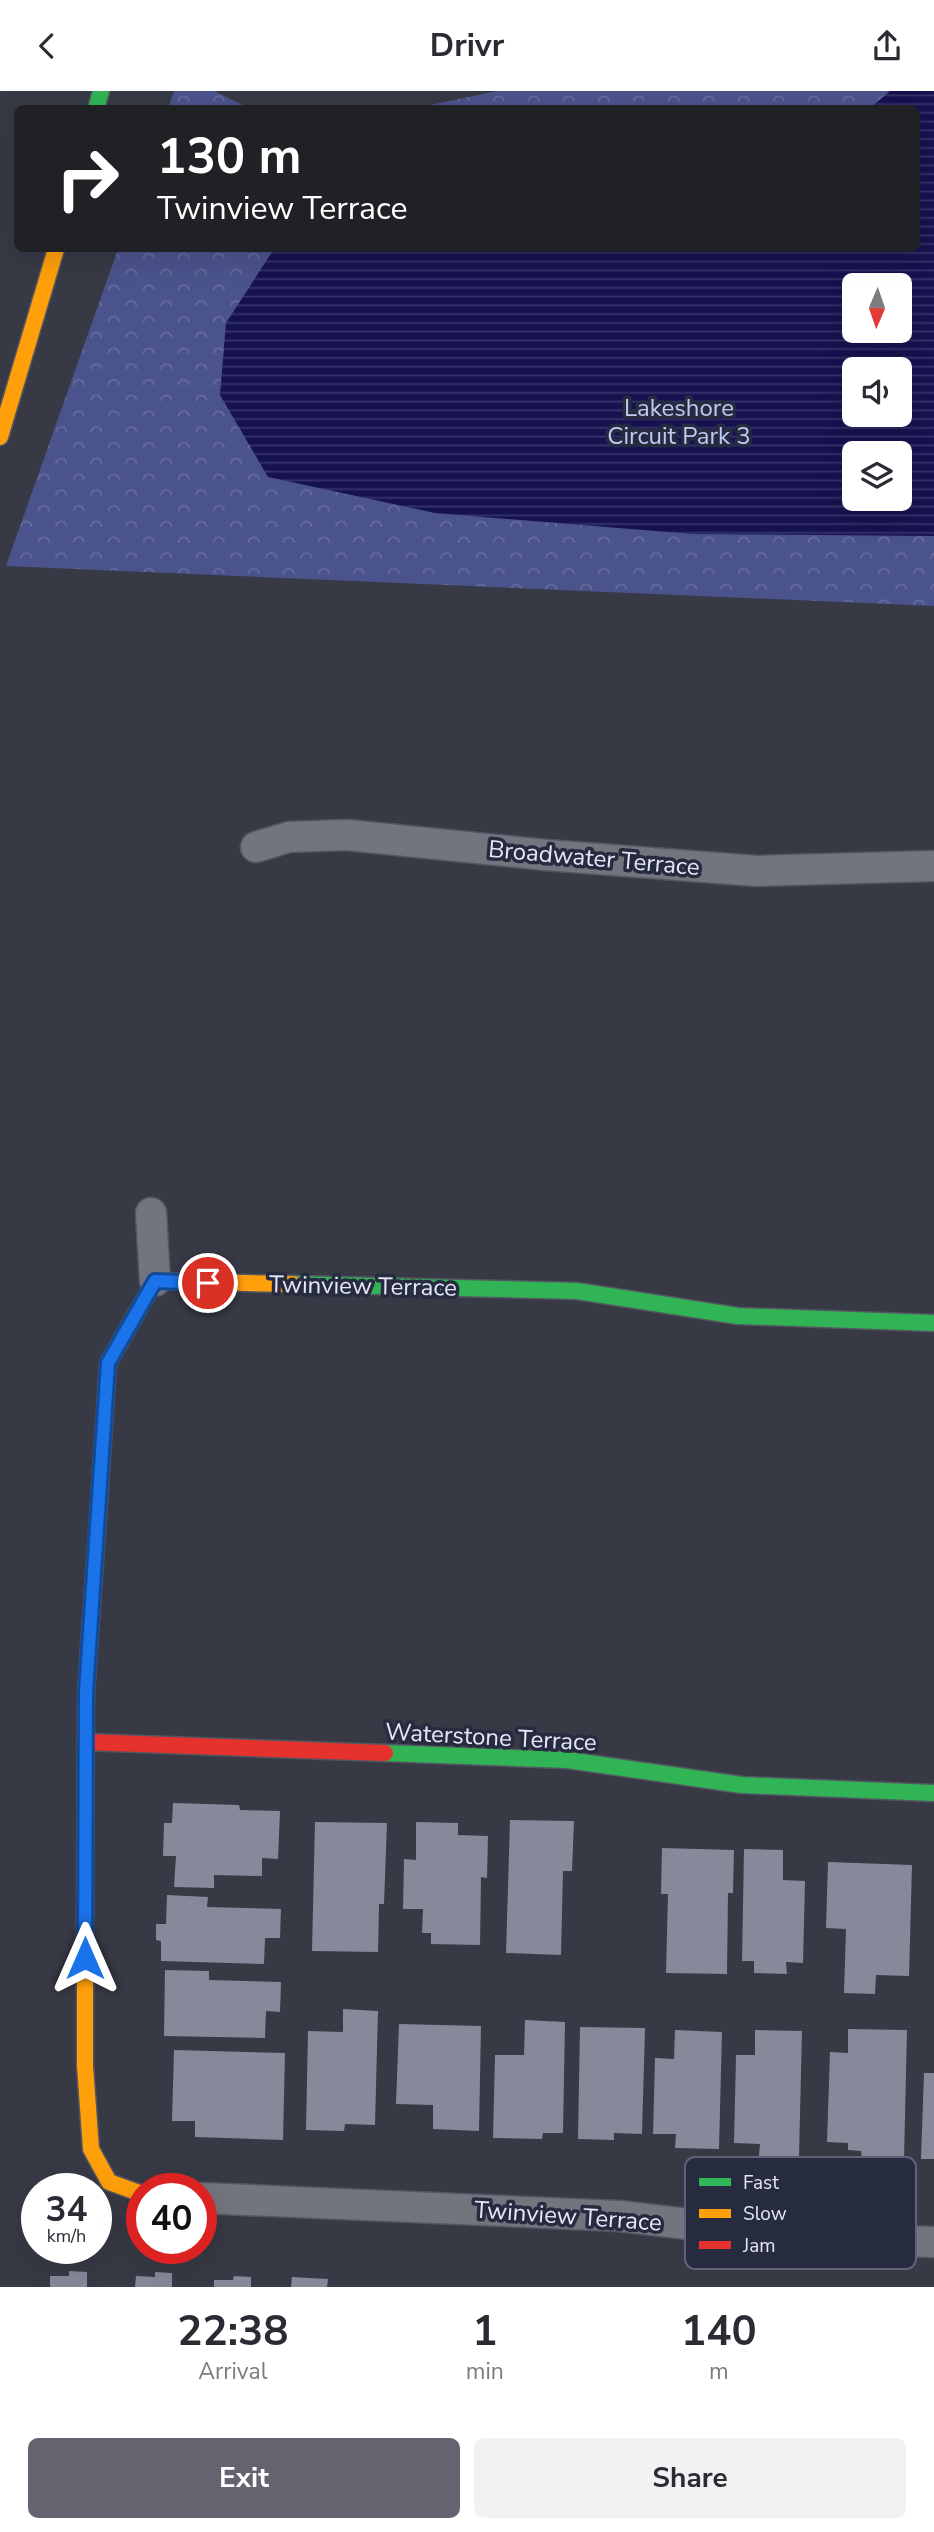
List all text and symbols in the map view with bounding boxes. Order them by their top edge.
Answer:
text: Drivr [430,24,504,67]
icon: back [28,27,66,65]
icon: share [868,27,906,65]
text: 130 m [157,123,301,190]
icon: right [42,133,133,224]
text: Twinview Terrace [157,187,407,230]
north arrow [842,273,912,343]
map controls [842,273,912,511]
button: sound [842,357,912,427]
park label: Lakeshore Circuit Park 3 [607,392,751,452]
button: layers [842,441,912,511]
street label: Broadwater Terrace [487,833,701,883]
pin [178,1253,238,1313]
icon: arrive [189,1264,227,1302]
street label: Twinview Terrace [269,1268,457,1304]
street label: Waterstone Terrace [384,1715,598,1759]
position arrow [48,1921,122,1995]
legend [685,2157,916,2269]
text: Fast [743,2170,779,2196]
speed limit sign: 40 [126,2173,217,2264]
text: 34 [45,2186,88,2233]
street label: Twinview Terrace [473,2193,663,2239]
text: Slow [743,2201,787,2227]
text: km/h [47,2224,86,2248]
text: Jam [742,2233,776,2259]
text: 22:38 [177,2303,288,2360]
text: 1 [472,2303,497,2360]
text: 140 [681,2303,757,2360]
text: Arrival [198,2356,267,2387]
text: min [466,2356,504,2387]
text: m [709,2356,729,2387]
button: Exit [28,2438,460,2518]
button: Share [474,2438,906,2518]

